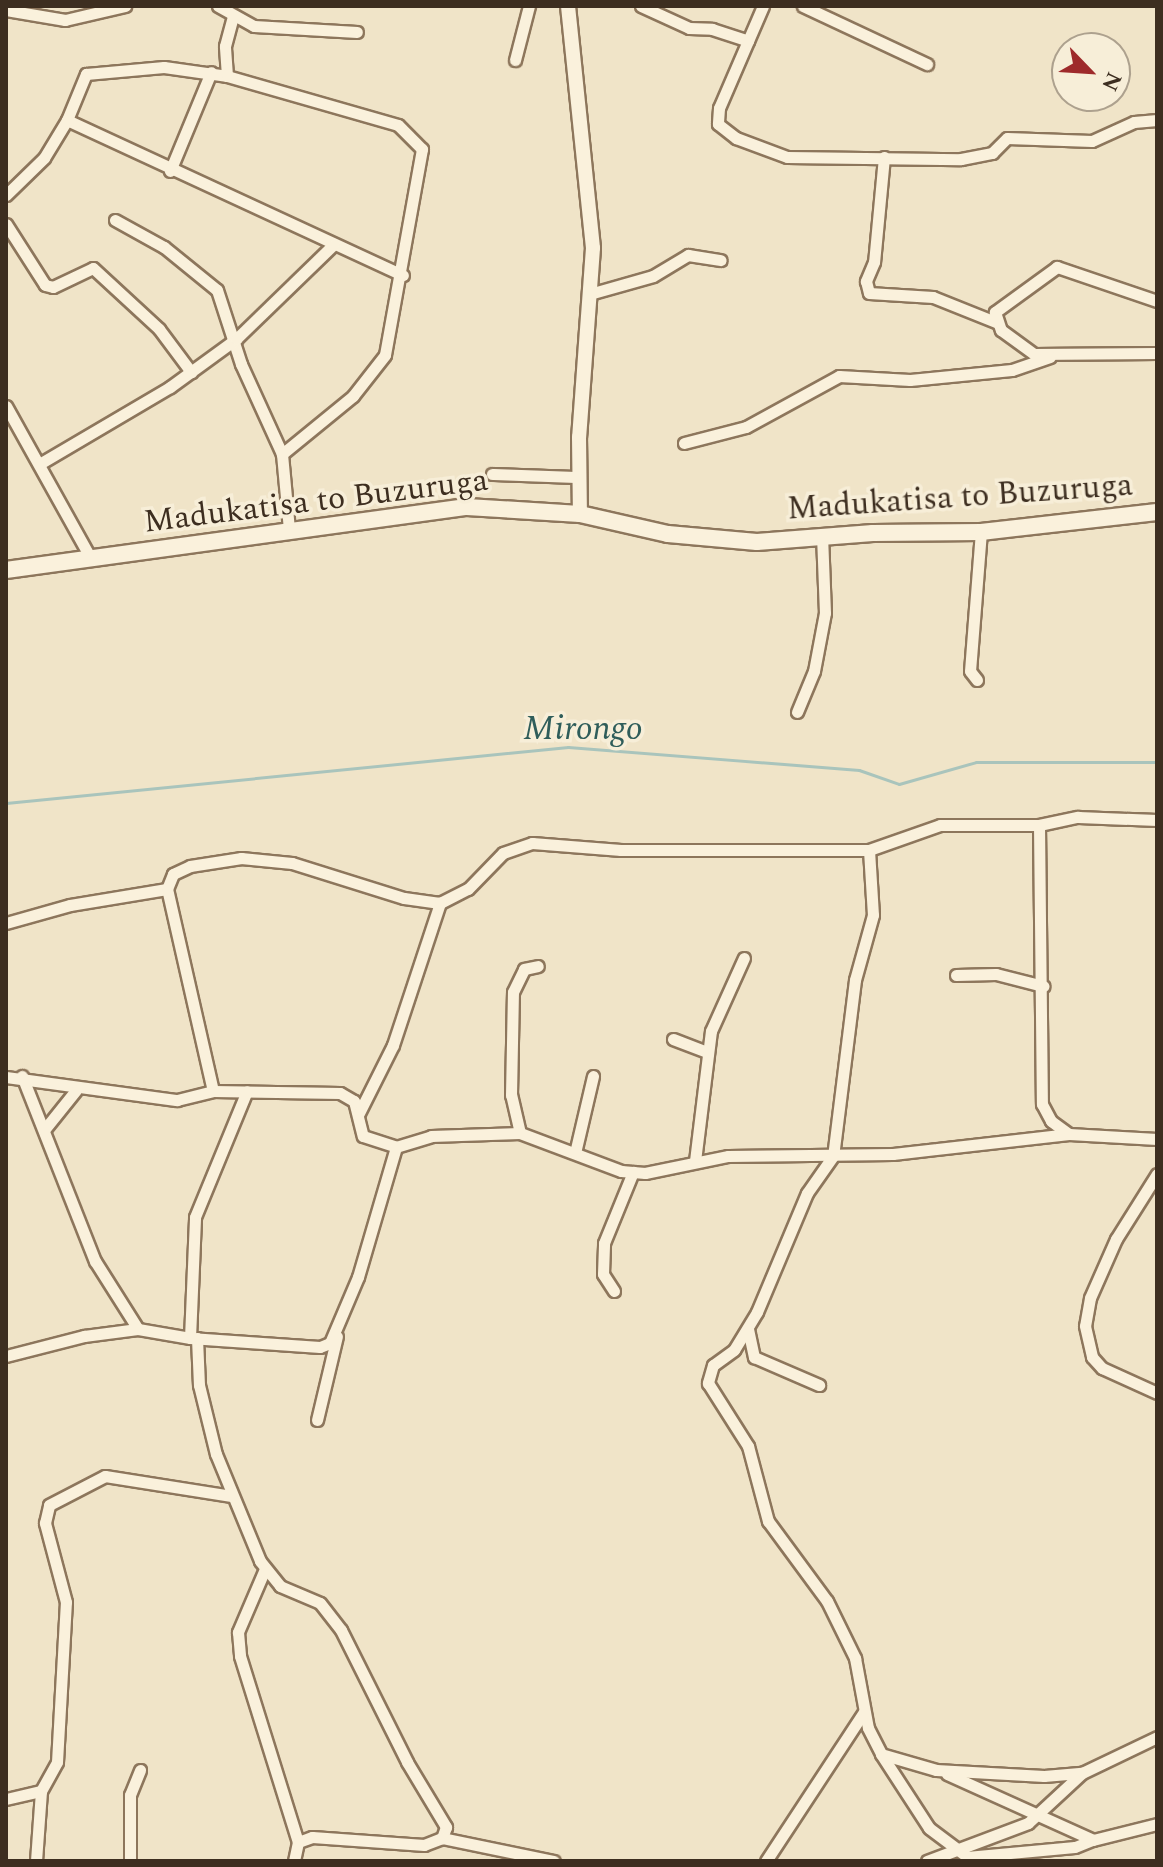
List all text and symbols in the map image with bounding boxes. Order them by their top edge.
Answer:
north arrow [1051,32,1131,112]
text: N [1093,66,1130,97]
street label: Madukatisa to Buzuruga [142,462,490,542]
street label: Madukatisa to Buzuruga [786,467,1134,529]
water label: Mirongo [523,710,643,750]

